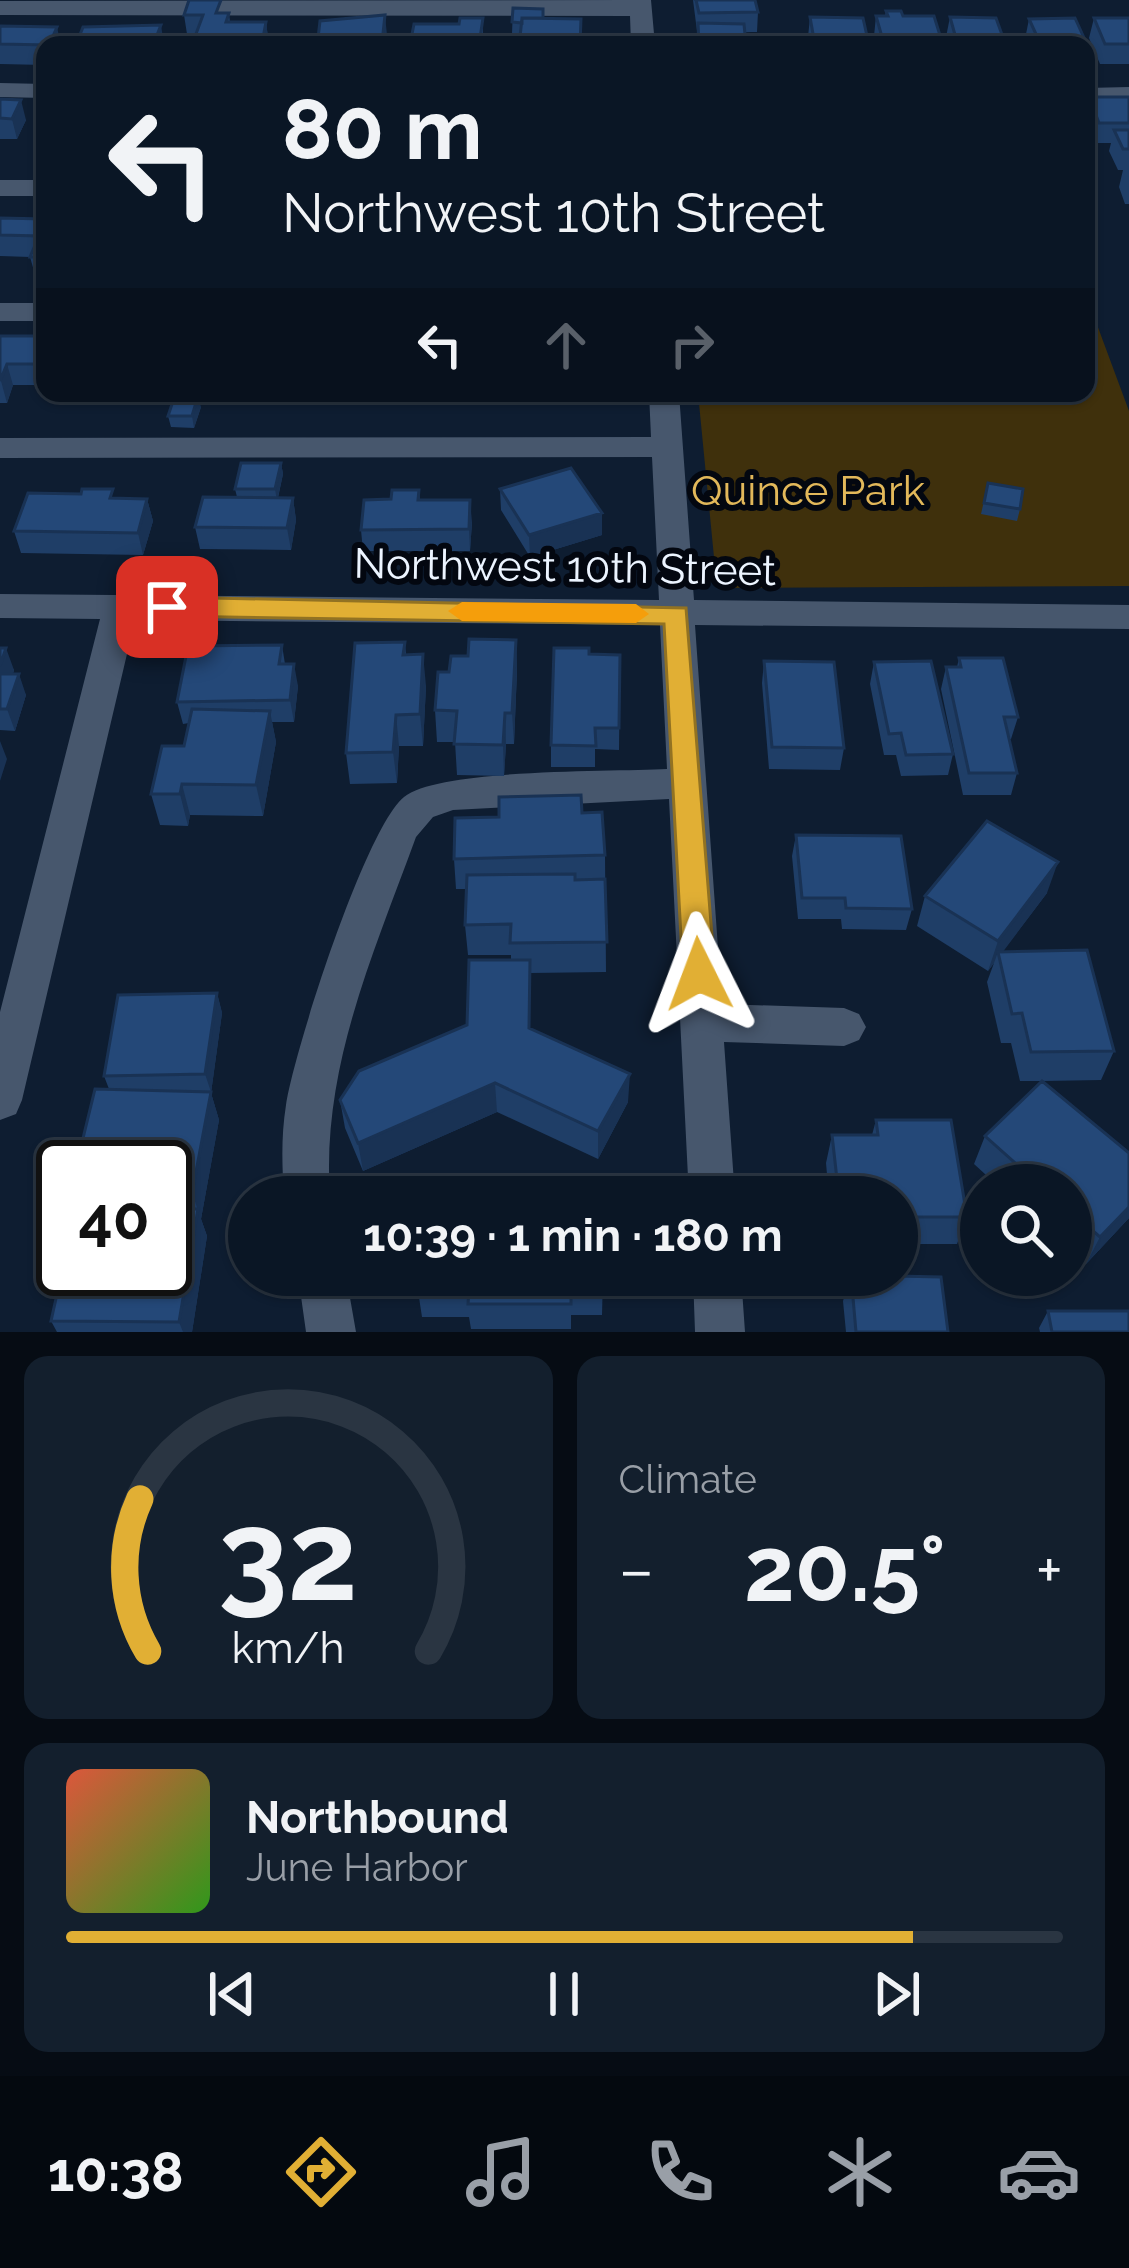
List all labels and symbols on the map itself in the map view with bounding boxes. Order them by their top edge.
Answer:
park label: Quince Park [691,466,925,515]
street label: Northwest 10th Street [353,539,777,595]
pin [116,556,218,658]
position arrow [636,911,762,1037]
speed limit sign: 40 [36,1140,192,1296]

